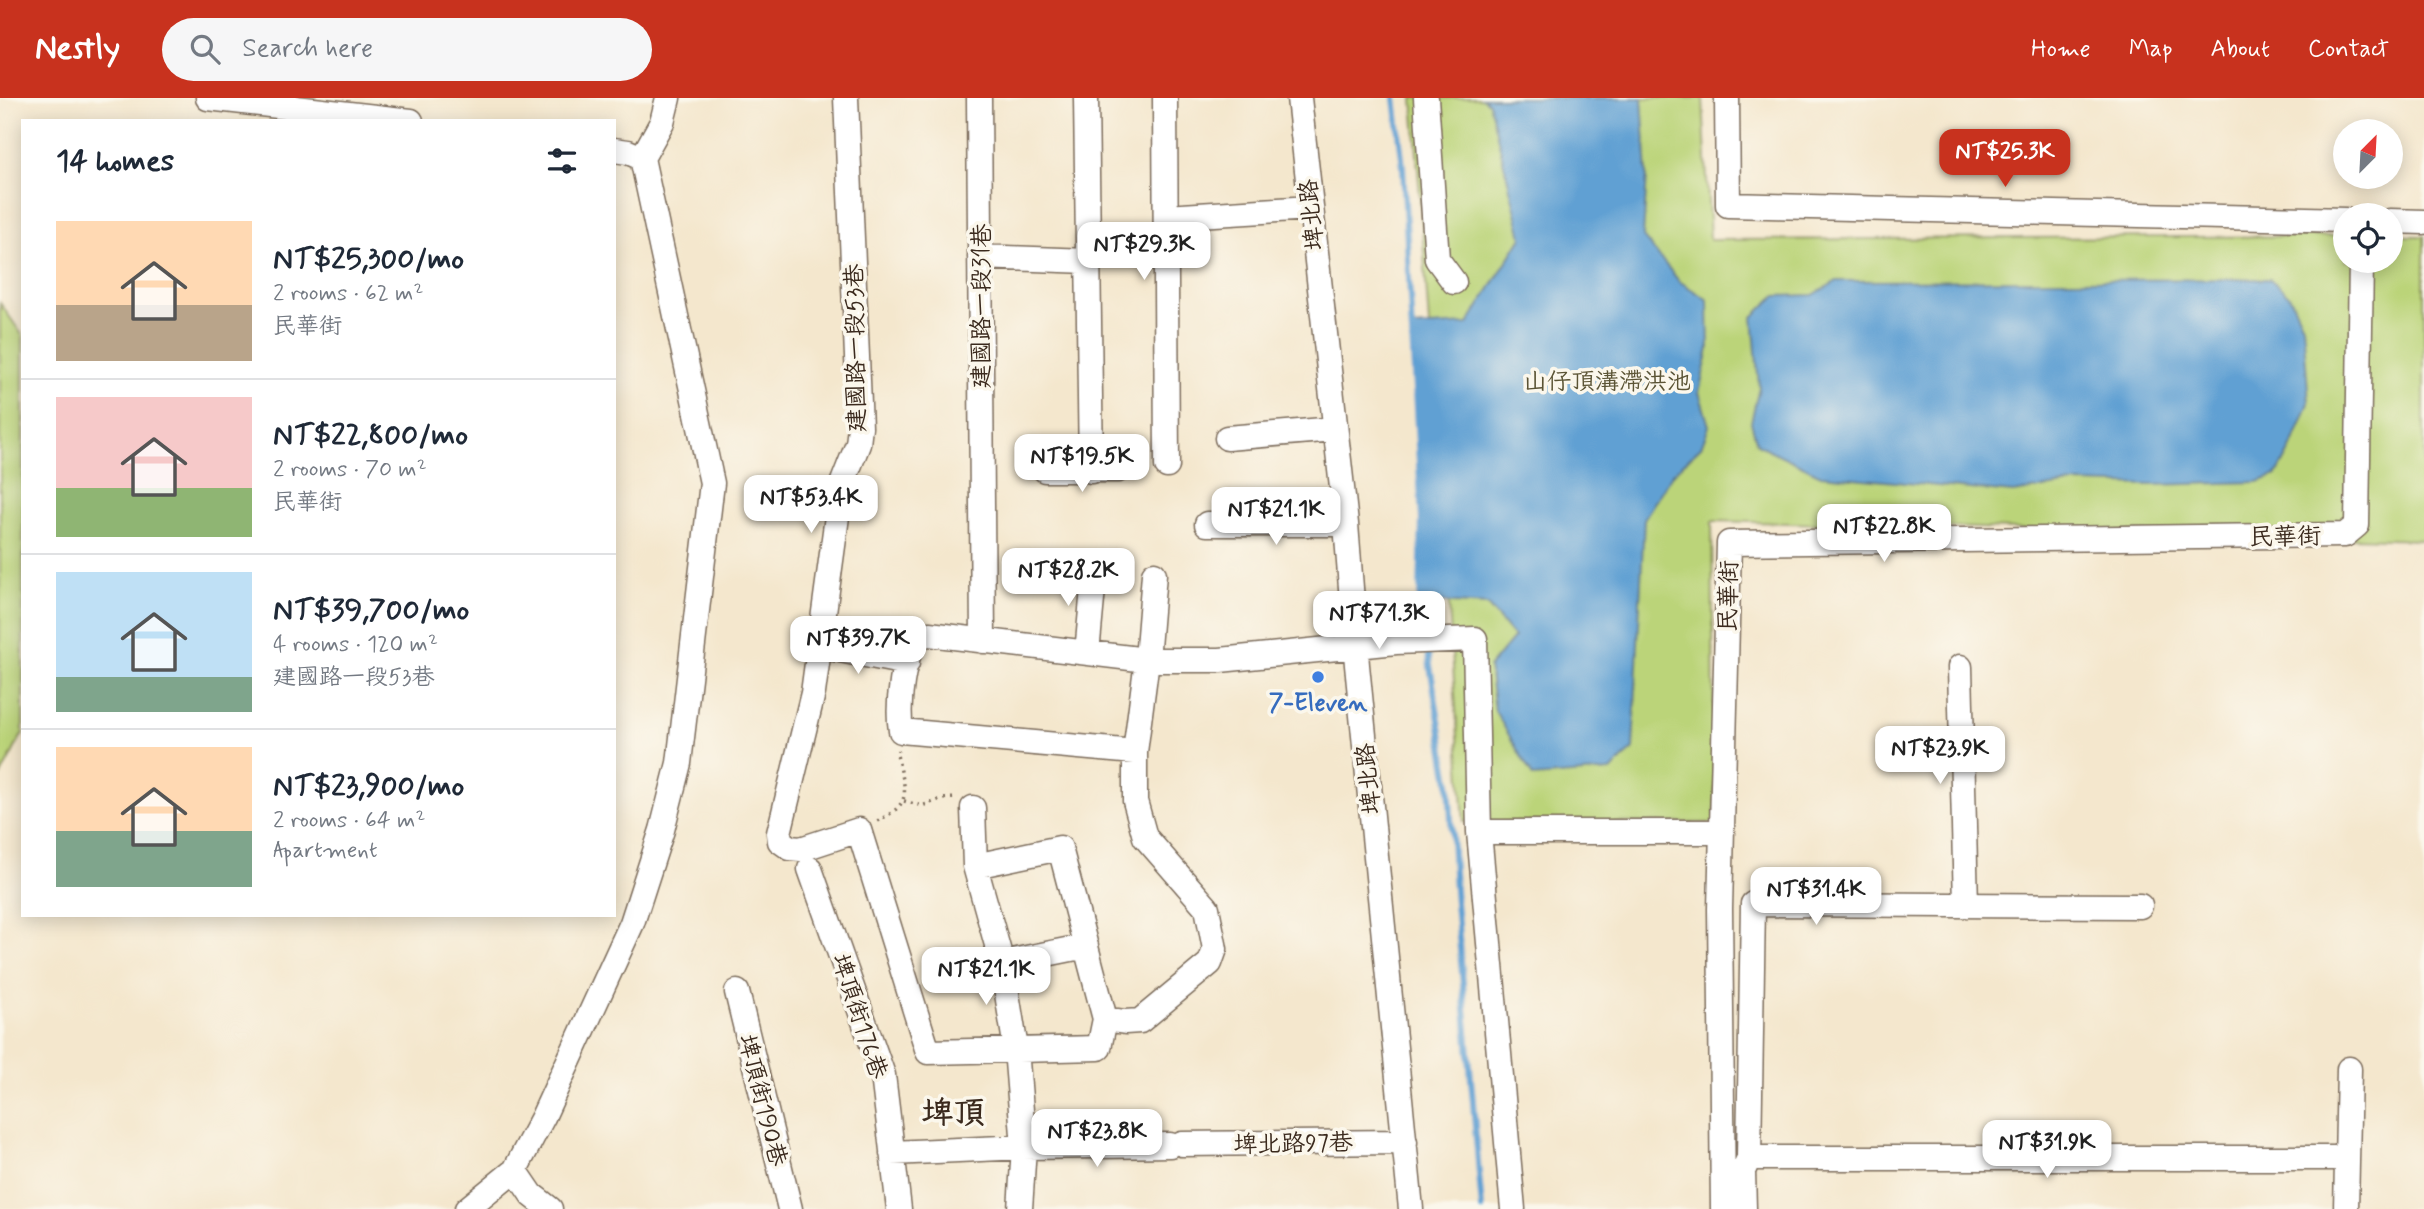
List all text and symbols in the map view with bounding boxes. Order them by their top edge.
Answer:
search box [162,18,652,81]
text: Nestly [35,27,120,71]
icon: search [186,30,224,68]
text: Search here [242,32,373,66]
text: Home [2031,34,2091,65]
text: Map [2129,34,2173,65]
text: About [2211,34,2270,65]
text: Contact [2308,34,2389,65]
north arrow [2333,119,2403,189]
map controls [2333,119,2403,273]
pin: NT$25.3K [1933,130,2077,189]
text: NT$25.3K [1955,137,2055,167]
text: 14 homes [56,142,174,181]
icon: filters [543,142,581,180]
street label: 埤北路 [1293,177,1332,252]
button: locate [2333,203,2403,273]
pin: NT$29.3K [1072,222,1216,282]
street label: 建國路一段31巷 [967,223,998,389]
text: NT$29.3K [1094,230,1194,260]
text: NT$25,300/mo [273,240,464,279]
icon: home [112,249,196,333]
street label: 建國路一段53巷 [840,263,873,433]
text: 2 rooms · 62 m² [273,279,424,309]
text: 民華街 [273,312,342,342]
park label: 山仔頂溝滯洪池 [1523,367,1691,398]
text: NT$22,800/mo [273,416,468,455]
icon: home [112,425,196,509]
pin: NT$19.5K [1010,434,1154,494]
text: NT$19.5K [1030,442,1134,472]
text: 2 rooms · 70 m² [273,455,427,485]
pin: NT$53.4K [739,476,883,535]
text: NT$53.4K [760,483,862,513]
text: 民華街 [273,488,342,518]
pin: NT$21.1K [1204,488,1348,547]
text: NT$21.1K [1228,495,1324,525]
pin: NT$22.8K [1812,504,1956,564]
text: NT$22.8K [1833,512,1935,542]
street label: 民華街 [2249,521,2321,554]
pin: NT$28.2K [996,548,1140,608]
text: NT$28.2K [1018,556,1118,586]
street label: 民華街 [1713,560,1746,632]
text: NT$39,700/mo [273,591,469,630]
pin: NT$71.3K [1307,592,1451,651]
text: NT$71.3K [1329,599,1429,629]
icon: home [112,600,196,684]
pin: NT$39.7K [786,616,930,676]
text: NT$39.7K [806,624,910,654]
text: 4 rooms · 120 m² [273,630,438,660]
text: 建國路一段53巷 [273,663,435,693]
marker: 7-Eleven [1310,669,1326,685]
place label: 7-Eleven [1269,688,1368,719]
pin: NT$23.9K [1868,726,2012,786]
text: NT$23.9K [1891,734,1989,764]
street label: 埤北路 [1350,741,1389,816]
text: NT$23,900/mo [273,767,464,806]
icon: home [112,775,196,859]
text: 2 rooms · 64 m² [273,806,425,836]
text: Apartment [273,836,378,866]
pin: NT$31.4K [1744,868,1888,927]
text: NT$31.4K [1766,875,1866,905]
pin: NT$21.1K [914,948,1058,1007]
street label: 埤頂街176巷 [824,950,893,1083]
text: NT$21.1K [938,955,1034,985]
street label: 埤頂街190巷 [730,1031,793,1170]
district label: 埤頂 [921,1093,985,1135]
pin: NT$23.8K [1025,1110,1169,1169]
text: NT$23.8K [1047,1117,1147,1147]
pin: NT$31.9K [1975,1121,2119,1180]
street label: 埤北路97巷 [1233,1128,1353,1161]
text: NT$31.9K [1998,1128,2096,1158]

